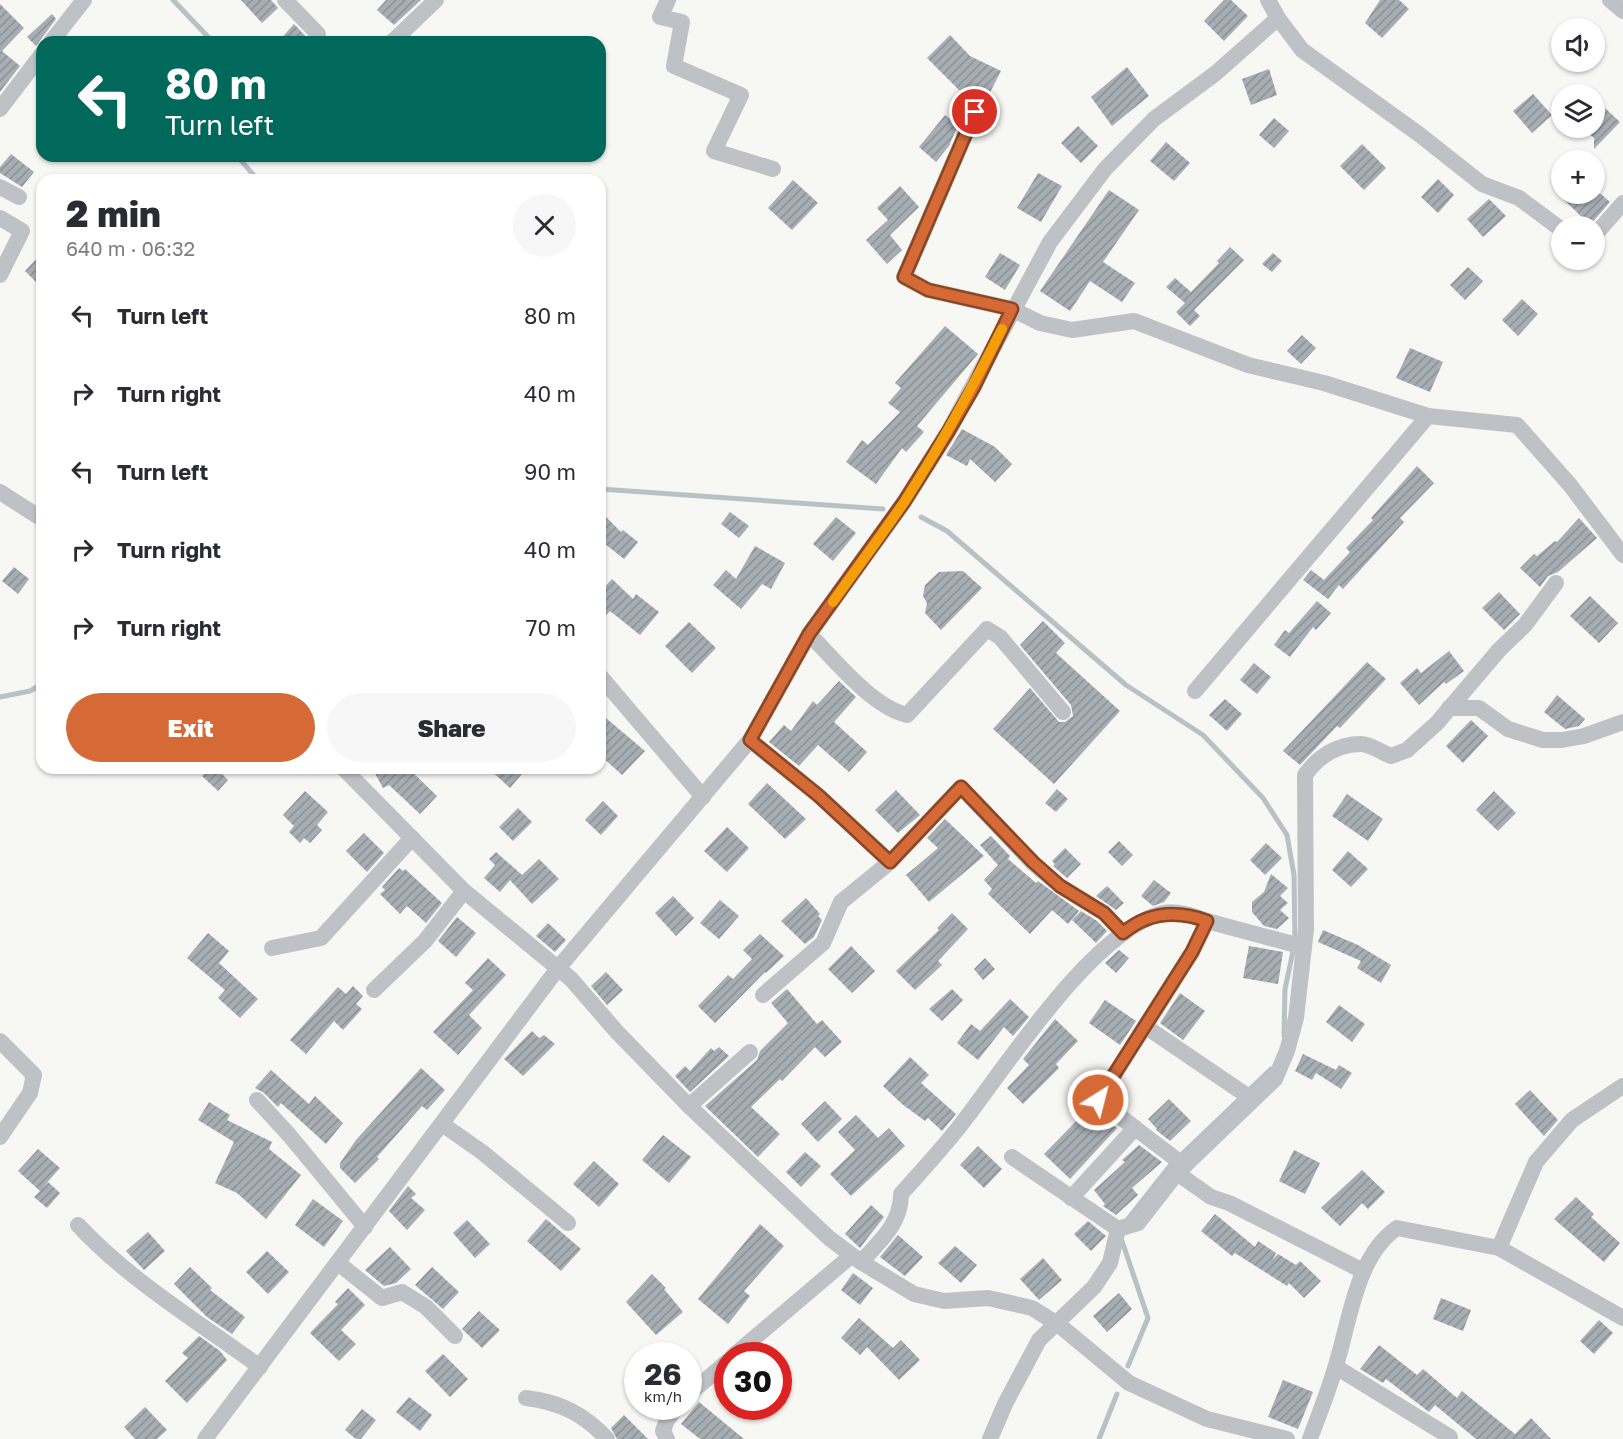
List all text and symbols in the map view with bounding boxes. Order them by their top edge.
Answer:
map controls [1551,18,1605,270]
button: sound [1551,18,1605,72]
text: 80 m [165,58,266,108]
icon: left [66,60,144,138]
button: layers [1551,84,1605,138]
pin [949,86,1000,137]
icon: arrive [958,95,991,128]
text: Turn left [165,109,274,141]
button: + [1551,150,1605,204]
text: 2 min [66,192,161,235]
button: close [513,194,576,257]
button: − [1551,216,1605,270]
text: 640 m · 06:32 [66,236,195,260]
icon: left [66,299,99,332]
text: Turn left [117,302,208,329]
text: 80 m [524,302,576,329]
icon: right [66,377,99,410]
text: Turn right [117,380,221,407]
text: 40 m [524,380,576,407]
icon: left [66,455,99,488]
text: Turn left [117,458,208,485]
text: 90 m [524,458,576,485]
icon: right [66,533,99,566]
text: Turn right [117,536,221,563]
text: 40 m [524,536,576,563]
icon: right [66,611,99,644]
text: Turn right [117,614,221,641]
text: 70 m [526,614,576,641]
button: Exit [66,693,315,762]
button: Share [327,693,576,762]
position arrow [1066,1068,1130,1132]
speed limit sign: 30 [714,1342,792,1420]
text: 26 [644,1356,682,1392]
text: km/h [644,1387,682,1405]

